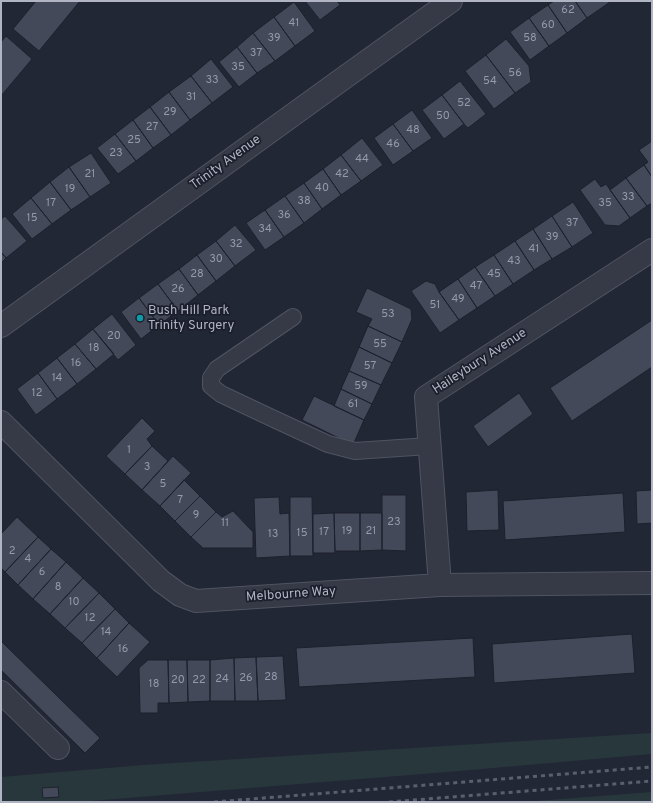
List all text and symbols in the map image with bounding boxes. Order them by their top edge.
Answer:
house number: 62 [561,4,575,18]
house number: 41 [289,17,299,31]
house number: 60 [541,19,555,33]
house number: 39 [268,32,280,46]
house number: 58 [523,32,537,46]
house number: 37 [250,47,262,61]
house number: 35 [231,61,245,75]
house number: 56 [508,67,522,81]
house number: 33 [205,74,219,88]
house number: 54 [483,75,497,89]
house number: 31 [186,91,196,105]
house number: 52 [457,97,471,111]
house number: 29 [163,106,177,120]
house number: 50 [436,110,450,124]
house number: 27 [146,121,158,135]
house number: 48 [406,124,420,138]
street label: Trinity Avenue [188,132,264,194]
house number: 25 [127,134,141,148]
house number: 46 [386,138,400,152]
house number: 23 [109,147,123,161]
house number: 44 [355,153,369,167]
house number: 21 [85,168,95,182]
house number: 42 [335,168,349,182]
house number: 40 [315,182,329,196]
house number: 19 [65,183,75,197]
house number: 33 [621,191,635,205]
house number: 38 [297,195,311,209]
house number: 17 [46,197,56,211]
house number: 35 [598,197,612,211]
house number: 36 [277,209,291,223]
house number: 15 [27,212,37,226]
house number: 37 [566,217,578,231]
house number: 34 [258,223,272,237]
house number: 39 [546,231,558,245]
house number: 32 [229,238,243,252]
house number: 41 [529,243,539,257]
house number: 30 [209,253,223,267]
house number: 43 [507,255,521,269]
house number: 28 [190,268,204,282]
house number: 45 [487,268,501,282]
house number: 47 [470,280,482,294]
house number: 26 [171,283,185,297]
house number: 49 [451,293,465,307]
house number: 51 [430,299,440,313]
place label: Bush Hill Park Trinity Surgery [148,303,234,334]
house number: 53 [381,308,395,322]
marker: Bush Hill Park Trinity Surgery [135,313,145,323]
street label: Haileybury Avenue [430,326,530,398]
house number: 20 [107,330,121,344]
house number: 55 [373,338,387,352]
house number: 18 [89,342,99,356]
house number: 16 [71,357,81,371]
house number: 57 [364,360,376,374]
house number: 14 [52,372,62,386]
house number: 59 [354,380,368,394]
house number: 12 [32,387,42,401]
house number: 61 [348,398,358,412]
house number: 1 [127,444,131,458]
house number: 3 [144,461,150,475]
house number: 5 [160,478,166,492]
house number: 7 [177,494,183,508]
house number: 9 [193,509,199,523]
house number: 23 [387,516,401,530]
house number: 11 [221,517,229,531]
house number: 19 [342,525,352,539]
house number: 21 [366,525,376,539]
house number: 17 [319,526,329,540]
house number: 15 [297,527,307,541]
house number: 13 [268,528,278,542]
house number: 2 [9,545,15,559]
house number: 4 [25,553,31,567]
house number: 6 [39,566,45,580]
house number: 8 [55,581,61,595]
street label: Melbourne Way [246,584,336,606]
house number: 10 [68,596,80,610]
house number: 12 [85,612,95,626]
house number: 14 [101,626,111,640]
house number: 16 [118,643,128,657]
house number: 28 [264,671,278,685]
house number: 26 [239,672,253,686]
house number: 24 [215,673,229,687]
house number: 20 [171,674,185,688]
house number: 22 [192,674,206,688]
house number: 18 [149,678,159,692]

